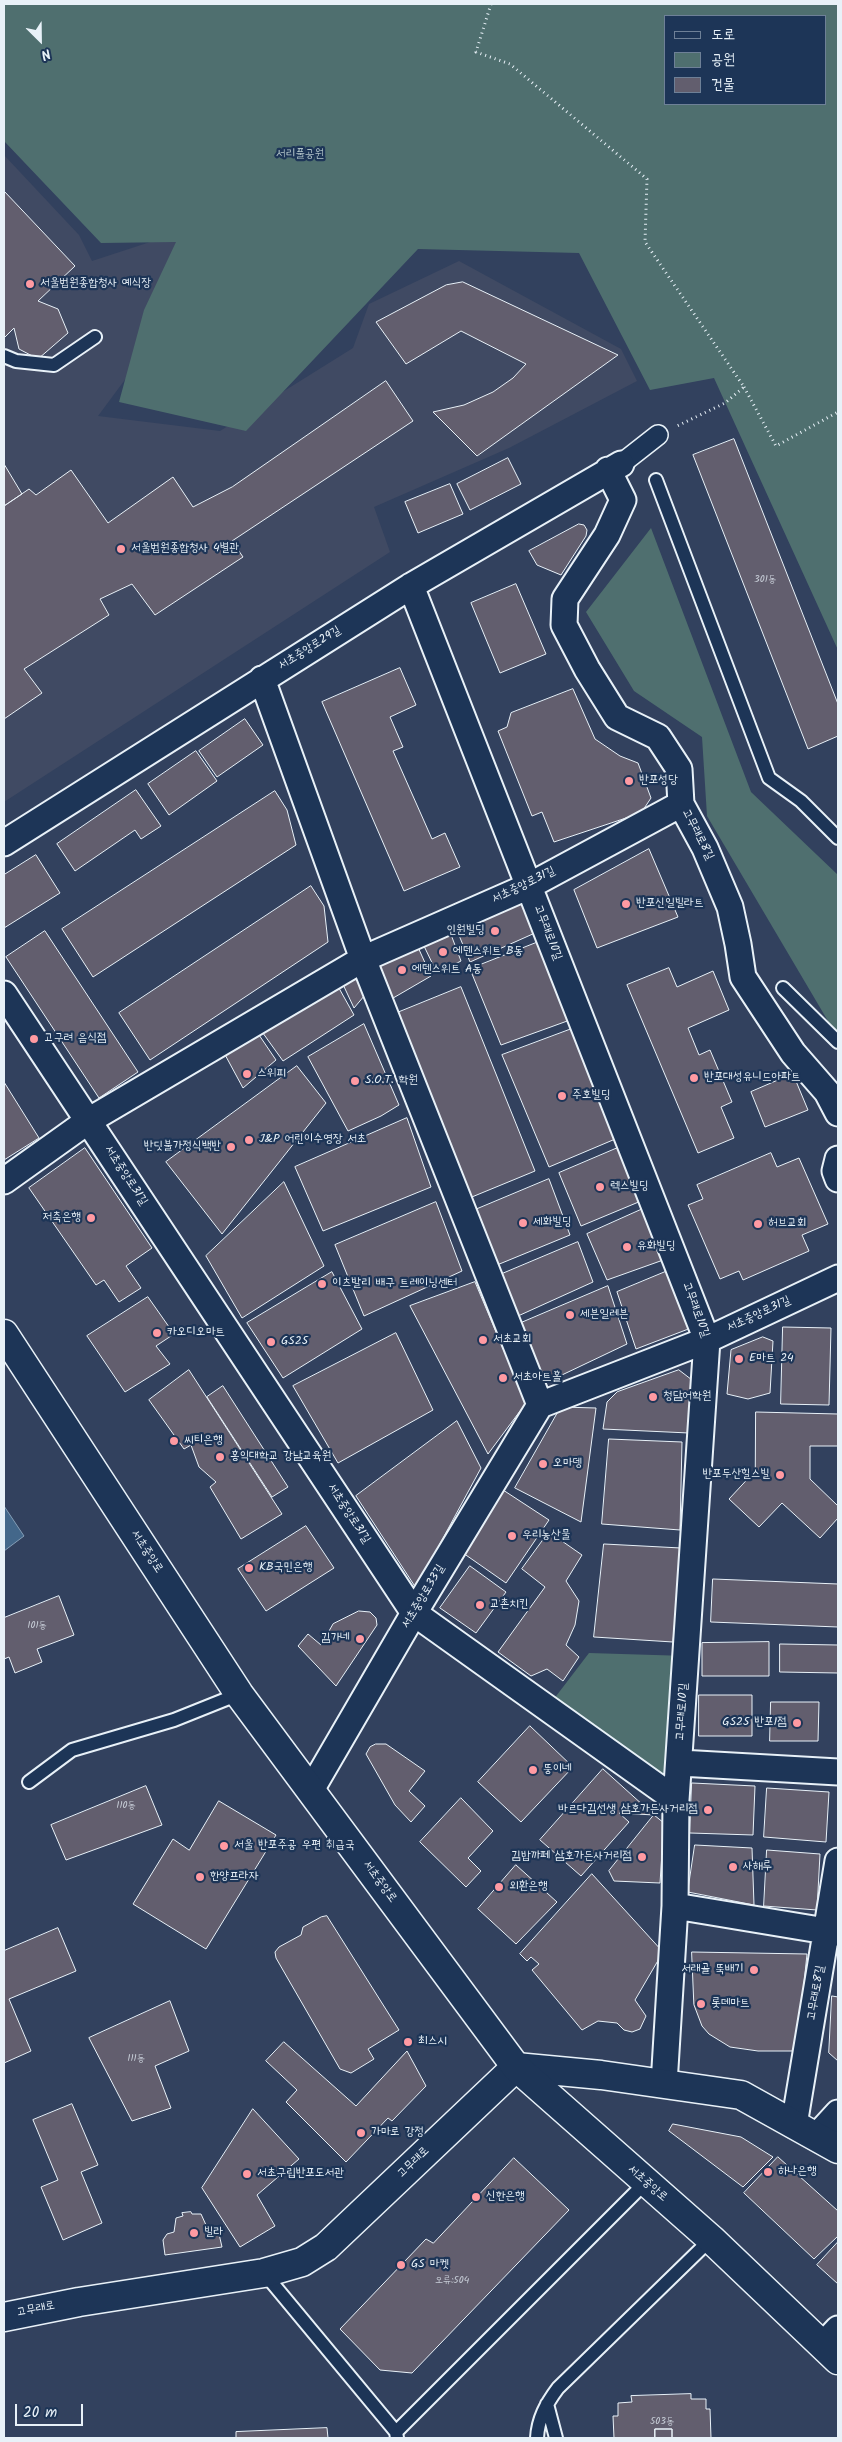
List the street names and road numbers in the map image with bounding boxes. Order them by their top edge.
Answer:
street label: 서초중앙로29길 [276,624,344,674]
street label: 고무래로8길 [678,807,716,863]
street label: 서초중앙로31길 [490,865,558,907]
street label: 고무래로10길 [530,903,564,963]
street label: 서초중앙로31길 [100,1143,150,1209]
street label: 고무래로10길 [678,1280,712,1340]
street label: 서초중앙로31길 [725,1294,793,1336]
street label: 서초중앙로31길 [323,1481,373,1547]
street label: 서초중앙로 [127,1528,165,1576]
street label: 서초중앙로33길 [399,1563,449,1631]
street label: 고무래로10길 [674,1683,692,1741]
street label: 서초중앙로 [359,1858,399,1906]
street label: 고무래로8길 [805,1964,829,2022]
street label: 고무래로 [395,2144,433,2182]
street label: 서초중앙로 [624,2163,670,2205]
street label: 고무래로 [16,2299,56,2321]

